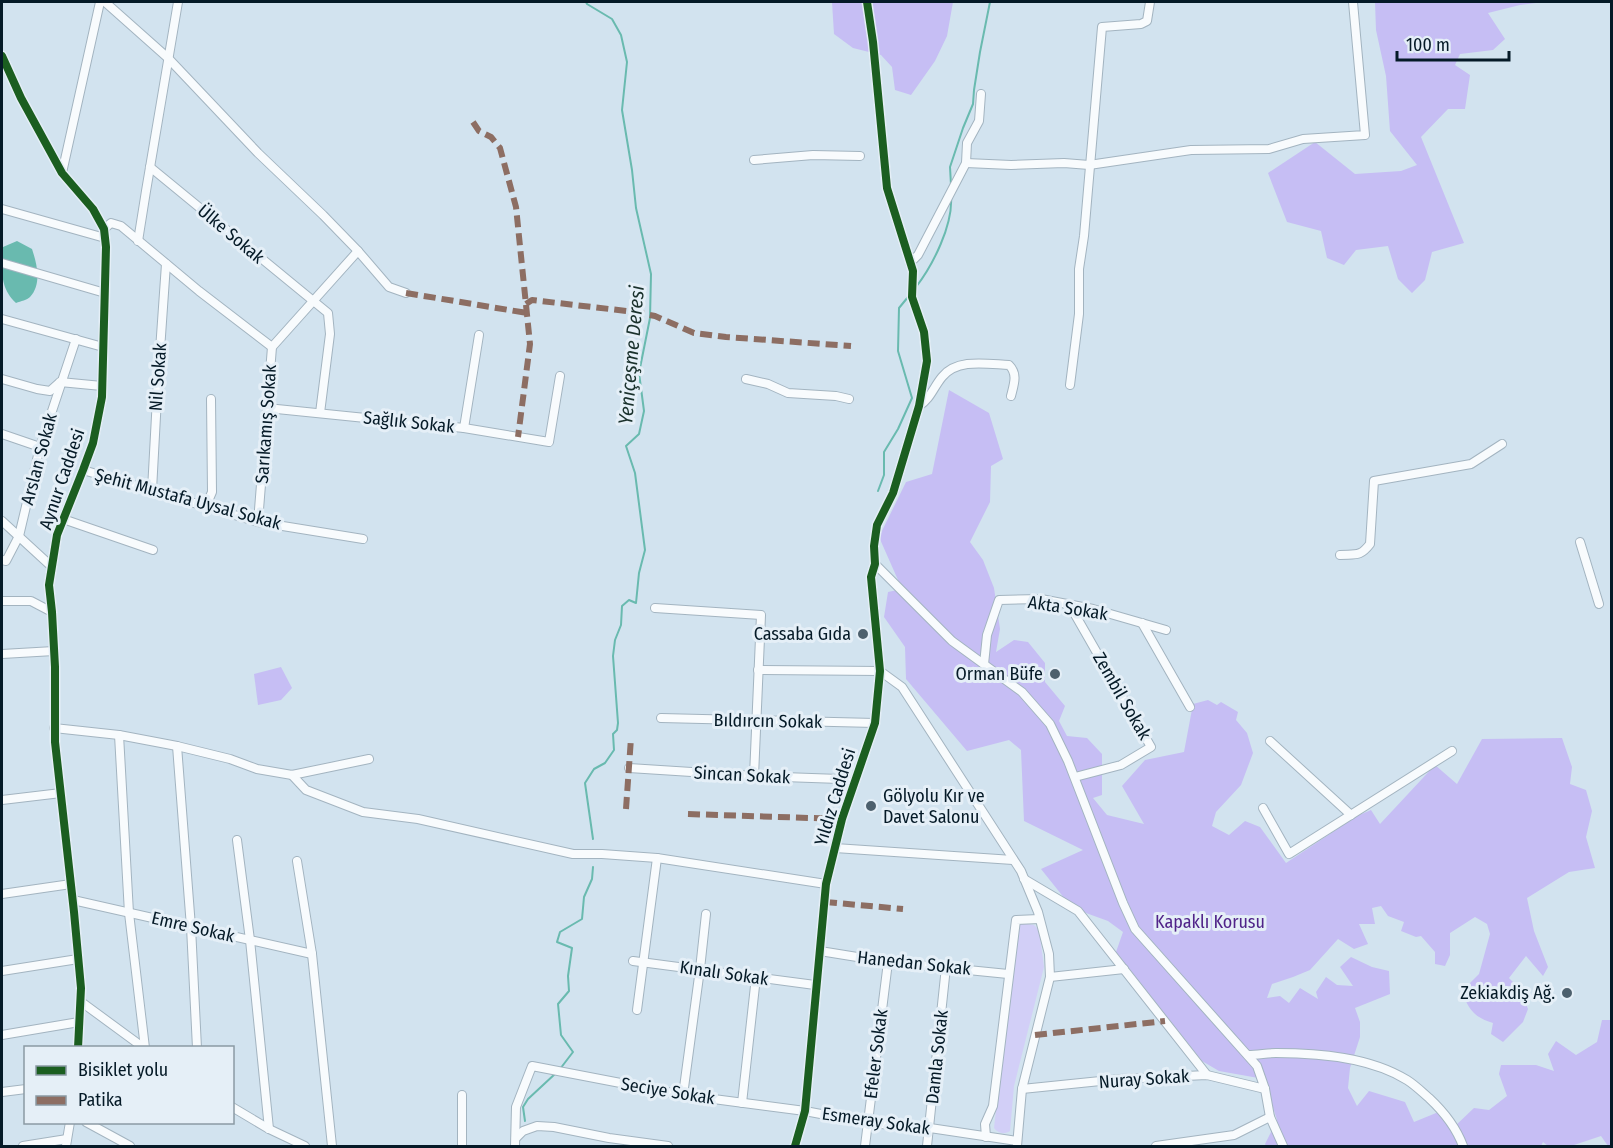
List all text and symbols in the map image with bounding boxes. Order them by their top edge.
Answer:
scale bar [1397,24,1510,62]
text: 100 m [1406,34,1450,56]
street label: Ülke Sokak [193,200,269,269]
water label: Yeniçeşme Deresi [613,284,649,426]
street label: Nil Sokak [145,342,171,412]
street label: Sarıkamış Sokak [251,363,281,484]
street label: Sağlık Sokak [362,406,456,438]
street label: Arslan Sokak [16,410,62,507]
street label: Aynur Caddesi [34,426,90,532]
street label: Şehit Mustafa Uysal Sokak [92,464,284,535]
street label: Akta Sokak [1027,591,1110,625]
place label: Cassaba Gıda [754,623,851,645]
marker: Cassaba Gıda [856,627,870,641]
street label: Zembil Sokak [1088,648,1156,744]
place label: Orman Büfe [956,663,1043,685]
marker: Orman Büfe [1048,667,1062,681]
street label: Bıldırcın Sokak [713,709,823,733]
street label: Yıldız Caddesi [810,745,860,849]
street label: Sincan Sokak [693,761,791,789]
place label: Gölyolu Kır ve Davet Salonu [883,785,985,828]
marker: Gölyolu Kır ve Davet Salonu [864,799,878,813]
street label: Emre Sokak [149,907,237,947]
park label: Kapaklı Korusu [1155,911,1265,933]
street label: Hanedan Sokak [856,946,972,980]
street label: Kınalı Sokak [678,956,770,990]
place label: Zekiakdiş Ağ. [1460,982,1555,1004]
marker: Zekiakdiş Ağ. [1560,986,1574,1000]
street label: Efeler Sokak [860,1007,892,1100]
street label: Damla Sokak [921,1008,953,1105]
legend [24,1046,234,1124]
text: Bisiklet yolu [78,1059,168,1081]
street label: Nuray Sokak [1098,1065,1191,1093]
street label: Seciye Sokak [619,1073,717,1109]
text: Patika [78,1089,123,1111]
street label: Esmeray Sokak [820,1103,932,1140]

